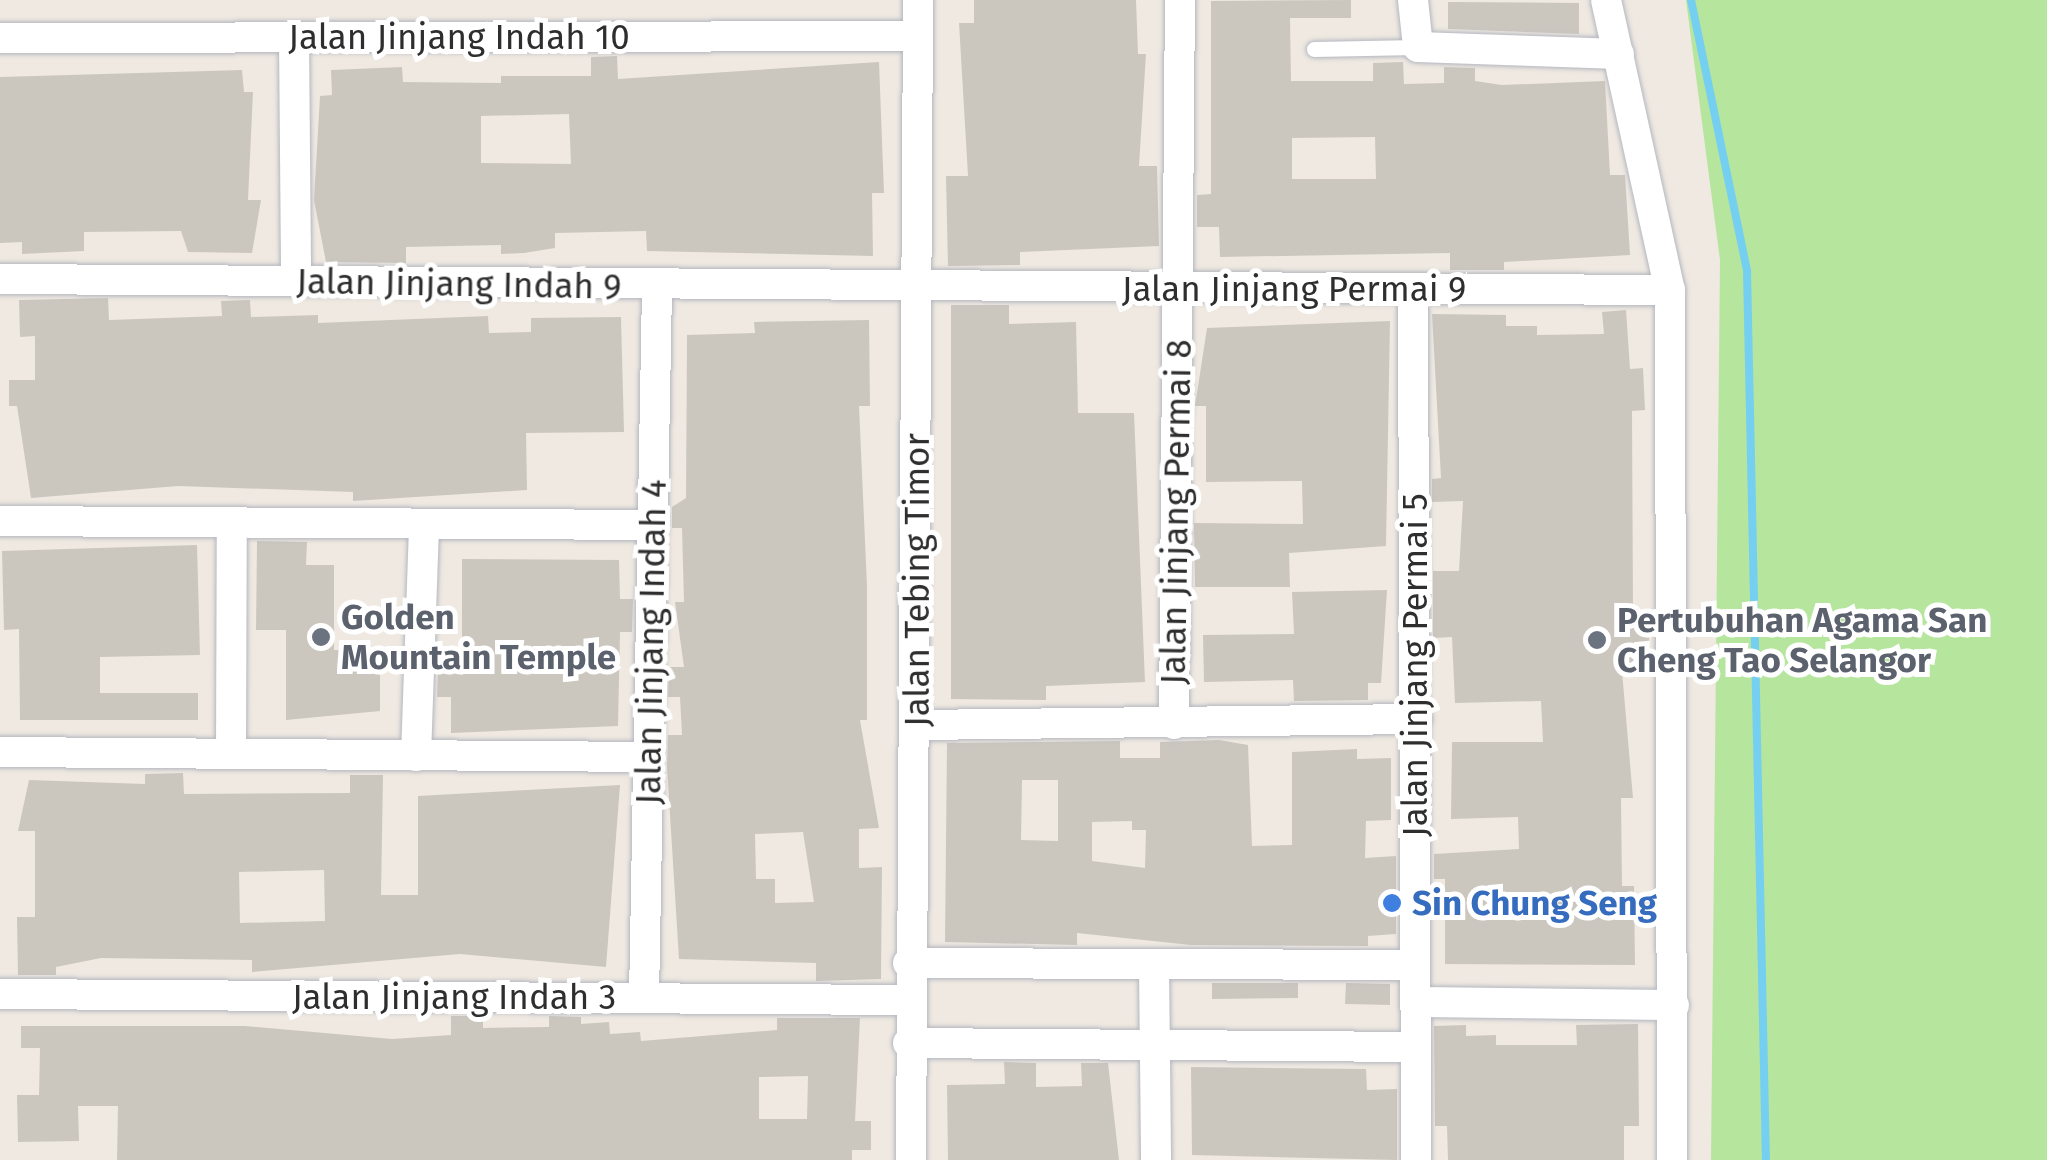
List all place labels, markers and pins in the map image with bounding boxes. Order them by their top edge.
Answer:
place label: Golden Mountain Temple [341,596,616,678]
place label: Pertubuhan Agama San Cheng Tao Selangor [1617,599,1987,681]
marker: Golden Mountain Temple [310,626,332,648]
marker: Pertubuhan Agama San Cheng Tao Selangor [1586,629,1608,651]
place label: Sin Chung Seng [1412,882,1657,924]
marker: Sin Chung Seng [1381,892,1403,914]

